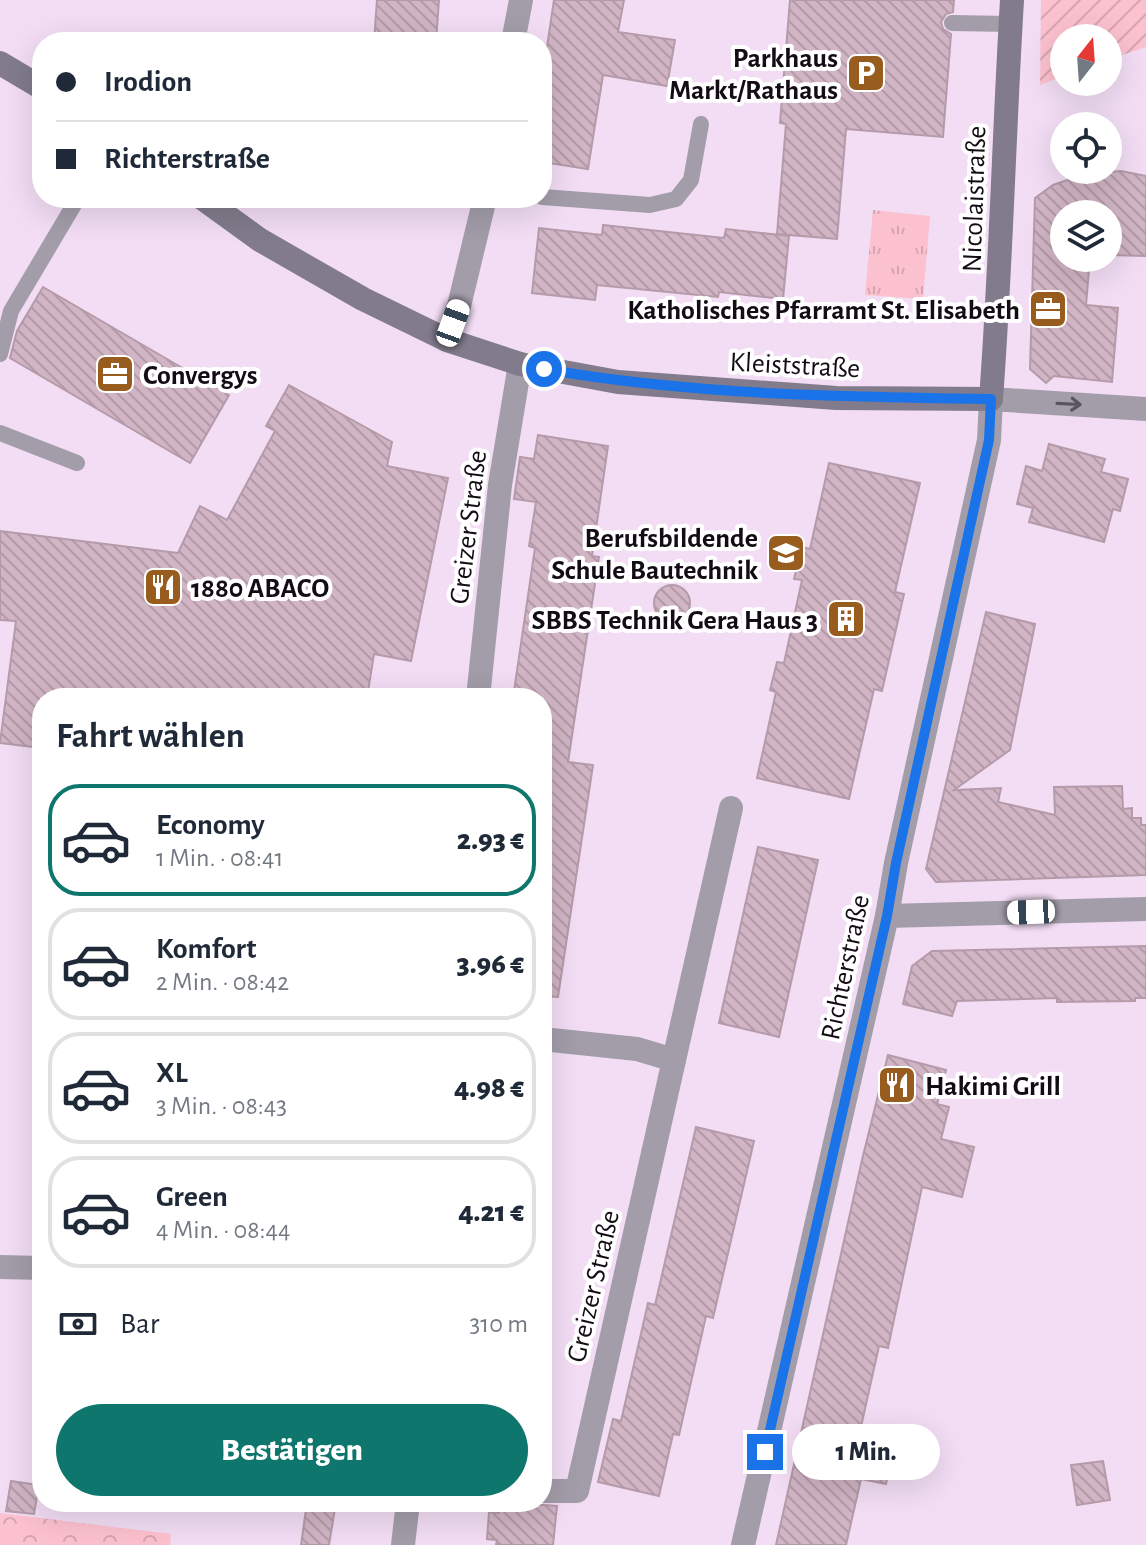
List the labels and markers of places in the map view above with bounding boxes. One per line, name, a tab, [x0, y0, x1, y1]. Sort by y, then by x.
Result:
place label: Parkhaus Markt/Rathaus	[669, 45, 838, 105]
parking icon: Parkhaus Markt/Rathaus	[845, 52, 887, 94]
office icon: Katholisches Pfarramt St. Elisabeth	[1027, 288, 1069, 330]
place label: Katholisches Pfarramt St. Elisabeth	[627, 297, 1020, 325]
office icon: Convergys	[94, 353, 136, 395]
place label: Convergys	[143, 362, 258, 390]
place label: Berufsbildende Schule Bautechnik	[551, 525, 758, 585]
school or university icon: Berufsbildende Schule Bautechnik	[765, 532, 807, 574]
restaurant icon: 1880 ABACO	[142, 566, 184, 608]
place label: 1880 ABACO	[191, 575, 329, 603]
building icon: SBBS Technik Gera Haus 3	[825, 598, 867, 640]
place label: SBBS Technik Gera Haus 3	[531, 607, 818, 635]
restaurant icon: Hakimi Grill	[876, 1064, 918, 1106]
place label: Hakimi Grill	[925, 1073, 1061, 1101]

